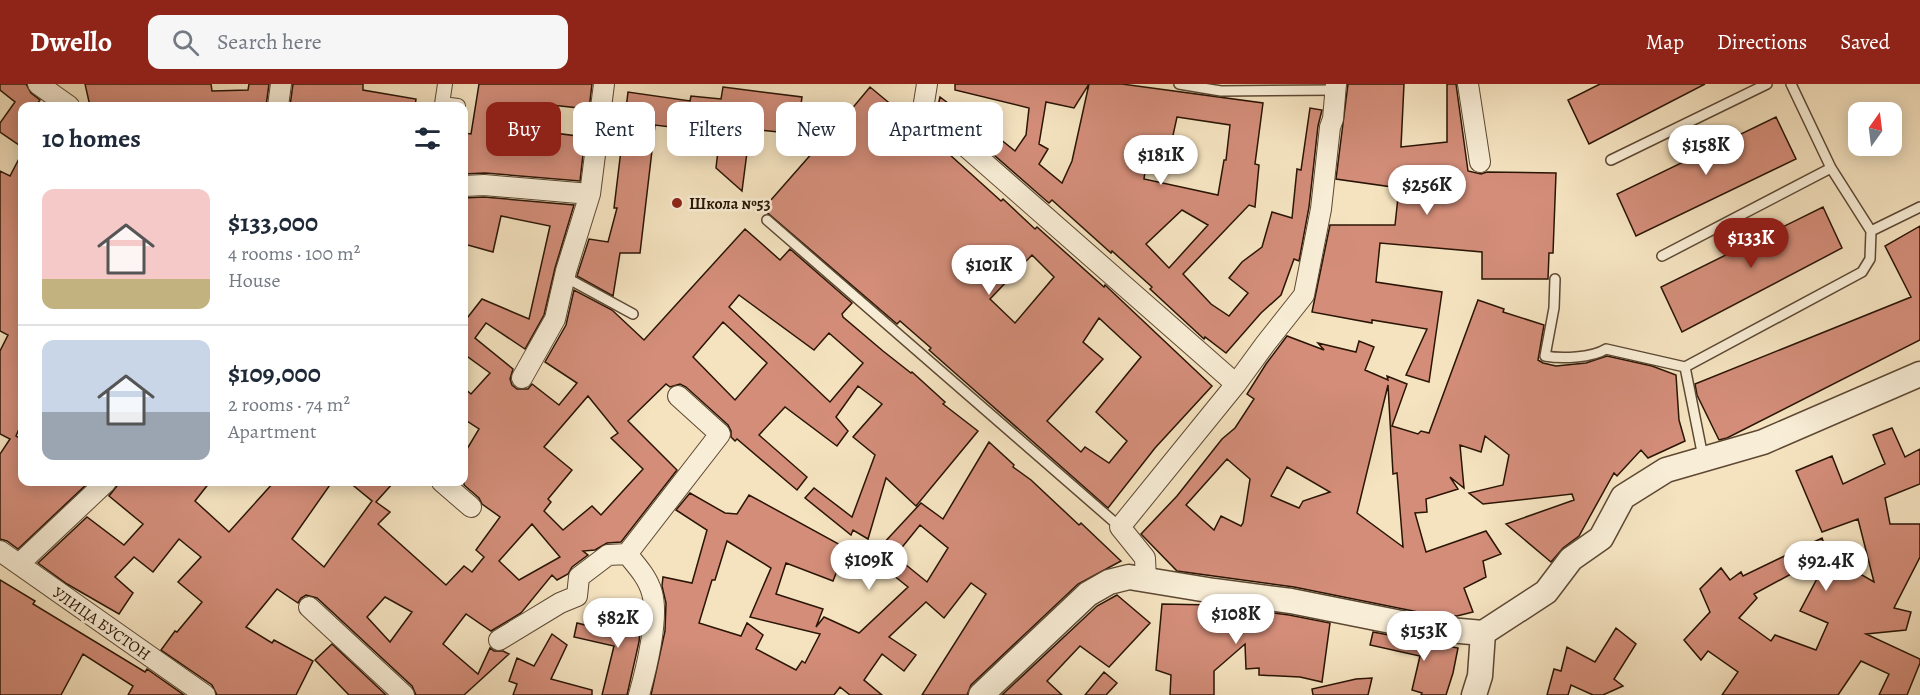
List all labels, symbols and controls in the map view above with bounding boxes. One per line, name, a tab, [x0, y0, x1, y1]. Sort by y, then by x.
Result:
search box	[148, 15, 568, 69]
text: Dwello	[30, 23, 112, 61]
icon: search	[169, 26, 202, 59]
text: Search here	[217, 27, 322, 57]
text: Map	[1646, 28, 1684, 56]
text: Directions	[1717, 28, 1807, 56]
text: Saved	[1840, 28, 1890, 56]
chip: Buy	[486, 102, 561, 156]
chip: Rent	[573, 102, 655, 156]
chip: Filters	[667, 102, 764, 156]
chip: New	[776, 102, 856, 156]
chip: Apartment	[868, 102, 1003, 156]
north arrow	[1848, 102, 1902, 156]
map controls	[1848, 102, 1902, 156]
text: 10 homes	[42, 121, 141, 156]
icon: filters	[411, 122, 444, 155]
pin: $158K	[1664, 125, 1748, 176]
text: $158K	[1682, 131, 1730, 158]
pin: $181K	[1119, 135, 1203, 186]
text: $181K	[1138, 141, 1184, 168]
pin: $256K	[1385, 165, 1469, 216]
text: $256K	[1402, 171, 1452, 198]
place label: Школа №53	[689, 193, 771, 215]
marker: Школа №53	[670, 196, 684, 210]
text: $133,000	[228, 205, 318, 240]
icon: home	[90, 213, 162, 285]
pin: $133K	[1709, 218, 1793, 269]
text: $133K	[1728, 224, 1774, 251]
text: 4 rooms · 100 m²	[228, 240, 360, 267]
pin: $101K	[947, 245, 1031, 296]
text: $101K	[966, 251, 1012, 278]
text: House	[228, 267, 280, 294]
text: $109,000	[228, 356, 321, 391]
icon: home	[90, 364, 162, 436]
text: 2 rooms · 74 m²	[228, 391, 350, 418]
text: Apartment	[228, 418, 317, 445]
pin: $109K	[827, 540, 911, 591]
pin: $92.4K	[1777, 541, 1875, 592]
text: $109K	[845, 546, 893, 573]
text: $92.4K	[1798, 547, 1854, 574]
street label: УЛИЦА БУСТОН	[48, 582, 155, 666]
pin: $108K	[1194, 594, 1278, 645]
pin: $82K	[582, 598, 654, 649]
text: $108K	[1211, 600, 1261, 627]
text: $82K	[597, 604, 639, 631]
pin: $153K	[1382, 611, 1466, 662]
text: $153K	[1401, 617, 1447, 644]

